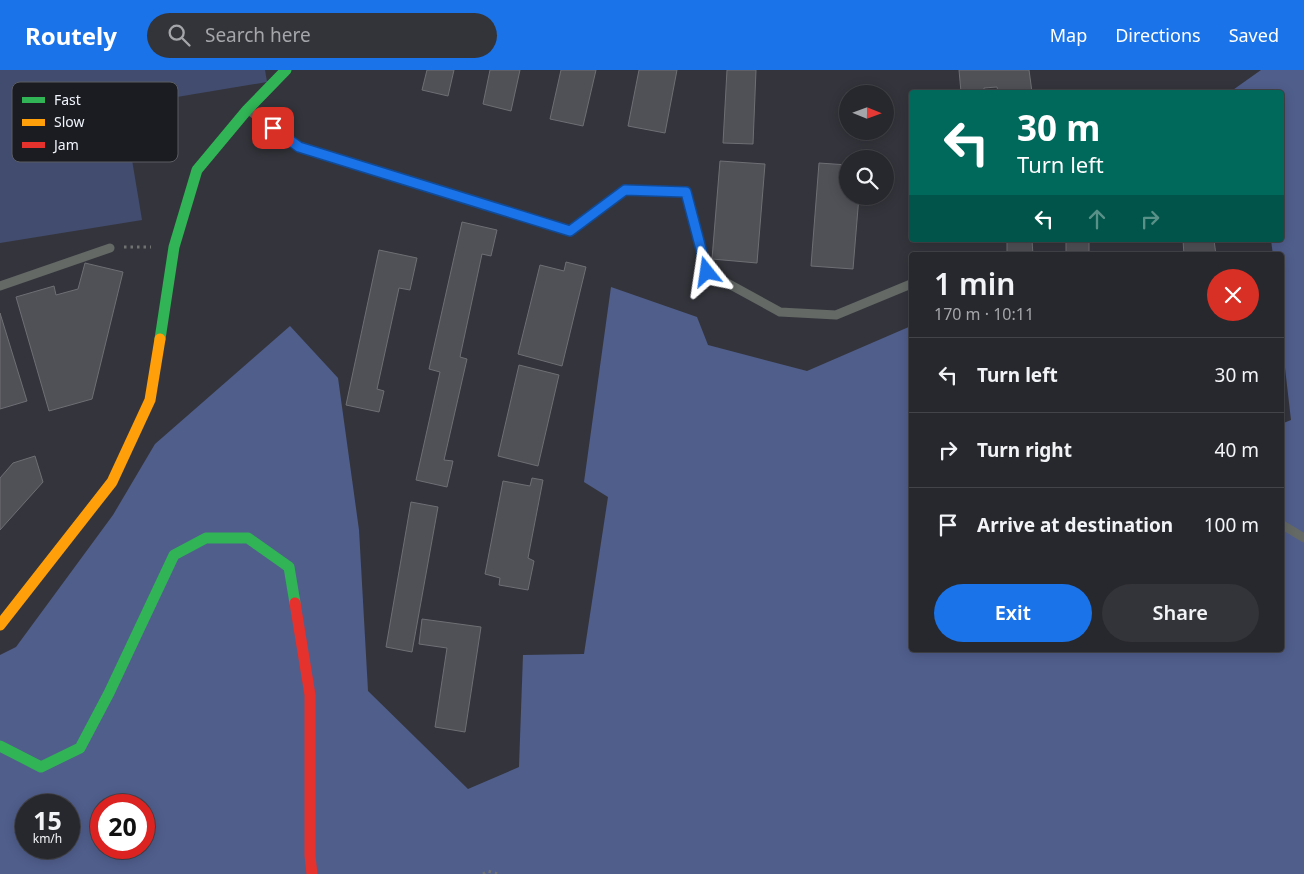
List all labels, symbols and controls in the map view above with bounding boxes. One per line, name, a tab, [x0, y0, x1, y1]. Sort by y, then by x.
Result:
search box	[147, 13, 497, 58]
text: Routely	[25, 19, 117, 52]
icon: search	[165, 21, 193, 49]
text: Search here	[205, 22, 311, 48]
text: Map	[1050, 23, 1087, 47]
text: Directions	[1115, 23, 1201, 47]
text: Saved	[1229, 23, 1279, 47]
legend	[12, 82, 178, 162]
north arrow	[839, 85, 894, 140]
map controls	[839, 85, 894, 205]
text: Fast	[54, 90, 81, 109]
text: 30 m	[1017, 104, 1100, 151]
pin	[252, 107, 294, 149]
icon: left	[934, 110, 999, 175]
text: Slow	[54, 112, 85, 131]
icon: arrive	[259, 114, 287, 142]
text: Jam	[52, 135, 79, 154]
text: Turn left	[1017, 149, 1104, 179]
button: search	[839, 150, 894, 205]
icon: left	[1030, 205, 1058, 233]
icon: ahead	[1083, 205, 1111, 233]
icon: right	[1136, 205, 1164, 233]
position arrow	[680, 245, 732, 297]
text: 1 min	[934, 263, 1015, 304]
button: close	[1207, 269, 1259, 321]
text: 170 m · 10:11	[934, 303, 1034, 325]
icon: left	[934, 361, 962, 389]
text: Turn left	[977, 362, 1058, 388]
text: 30 m	[1215, 362, 1259, 388]
icon: right	[934, 436, 962, 464]
text: Turn right	[977, 437, 1072, 463]
text: 40 m	[1215, 437, 1259, 463]
icon: arrive	[934, 511, 962, 539]
text: Arrive at destination	[977, 512, 1173, 538]
text: 100 m	[1204, 512, 1259, 538]
button: Exit	[934, 584, 1092, 642]
button: Share	[1102, 584, 1259, 642]
speed limit sign: 20	[90, 794, 155, 859]
text: 15	[33, 803, 62, 837]
text: km/h	[33, 830, 62, 847]

